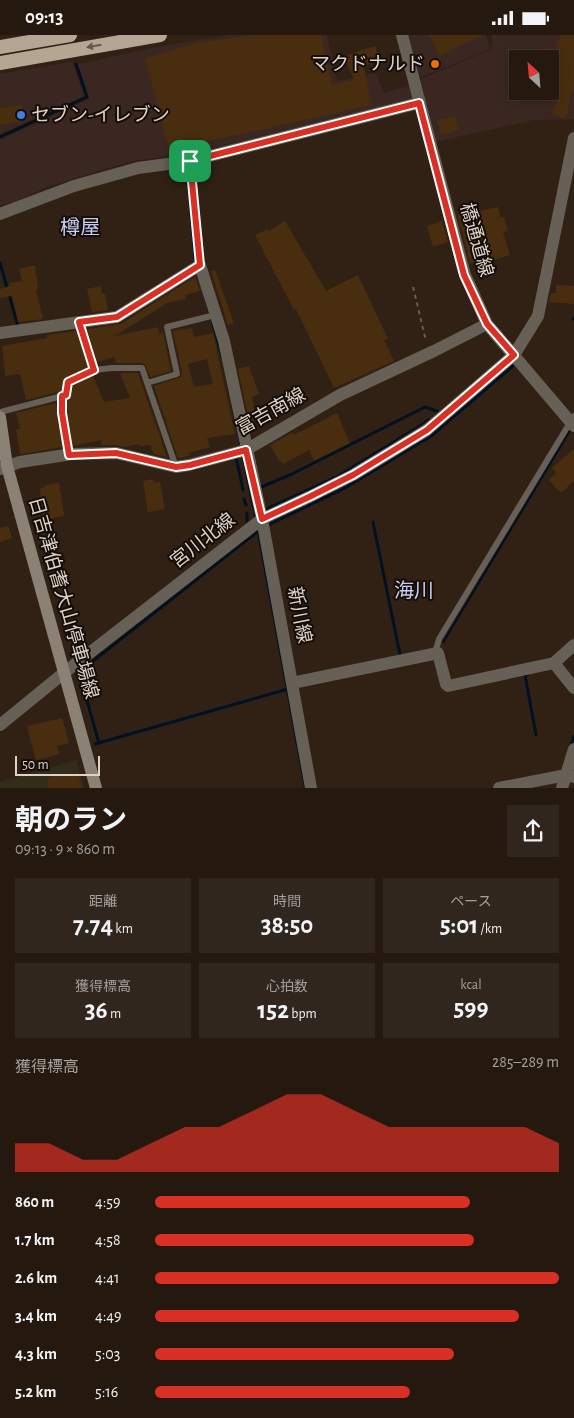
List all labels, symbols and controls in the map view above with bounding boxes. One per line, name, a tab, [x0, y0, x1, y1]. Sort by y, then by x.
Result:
text: 09:13	[25, 8, 63, 27]
one-way arrow	[86, 43, 102, 51]
north arrow	[509, 50, 559, 100]
map controls	[509, 50, 559, 100]
place label: マクドナルド	[311, 54, 425, 74]
marker: マクドナルド	[429, 58, 441, 70]
place label: セブン-イレブン	[31, 104, 170, 125]
marker: セブン-イレブン	[15, 109, 27, 121]
pin	[169, 140, 211, 182]
icon: arrive	[176, 147, 204, 175]
street label: 橋通道線	[456, 201, 497, 279]
district label: 樽屋	[60, 217, 100, 238]
street label: 富吉南線	[232, 384, 309, 439]
street label: 日吉津伯耆大山停車場線	[25, 494, 103, 701]
street label: 宮川北線	[167, 509, 239, 572]
district label: 海川	[394, 580, 434, 601]
street label: 新川線	[284, 585, 315, 645]
scale bar	[15, 753, 100, 776]
text: 50 m	[22, 758, 49, 772]
button: share	[507, 805, 559, 857]
text: 朝のラン	[15, 807, 127, 835]
text: 09:13 · 9 × 860 m	[15, 841, 115, 857]
text: 距離	[89, 895, 117, 909]
text: 時間	[273, 895, 301, 909]
text: ペース	[450, 895, 492, 909]
text: 7.74	[73, 913, 113, 938]
text: 38:50	[261, 913, 313, 938]
text: 5:01	[440, 913, 478, 938]
text: km	[113, 922, 133, 936]
text: /km	[478, 922, 502, 936]
text: kcal	[460, 978, 482, 992]
text: 獲得標高	[75, 980, 131, 994]
text: 心拍数	[266, 980, 308, 994]
text: 599	[454, 996, 488, 1021]
text: 36	[85, 998, 108, 1023]
text: 152	[257, 998, 289, 1023]
text: m	[108, 1007, 121, 1021]
text: bpm	[289, 1007, 317, 1021]
text: 285–289 m	[492, 1054, 559, 1070]
text: 獲得標高	[15, 1059, 79, 1075]
text: 860 m	[15, 1194, 54, 1210]
text: 4:59	[95, 1194, 121, 1210]
text: 1.7 km	[15, 1232, 55, 1248]
text: 4:58	[95, 1232, 121, 1248]
text: 2.6 km	[15, 1270, 57, 1286]
text: 4:41	[95, 1270, 120, 1286]
text: 3.4 km	[15, 1308, 57, 1324]
text: 4:49	[95, 1308, 122, 1324]
text: 4.3 km	[15, 1346, 57, 1362]
text: 5:03	[95, 1346, 120, 1362]
text: 5.2 km	[15, 1384, 56, 1400]
text: 5:16	[95, 1384, 118, 1400]

